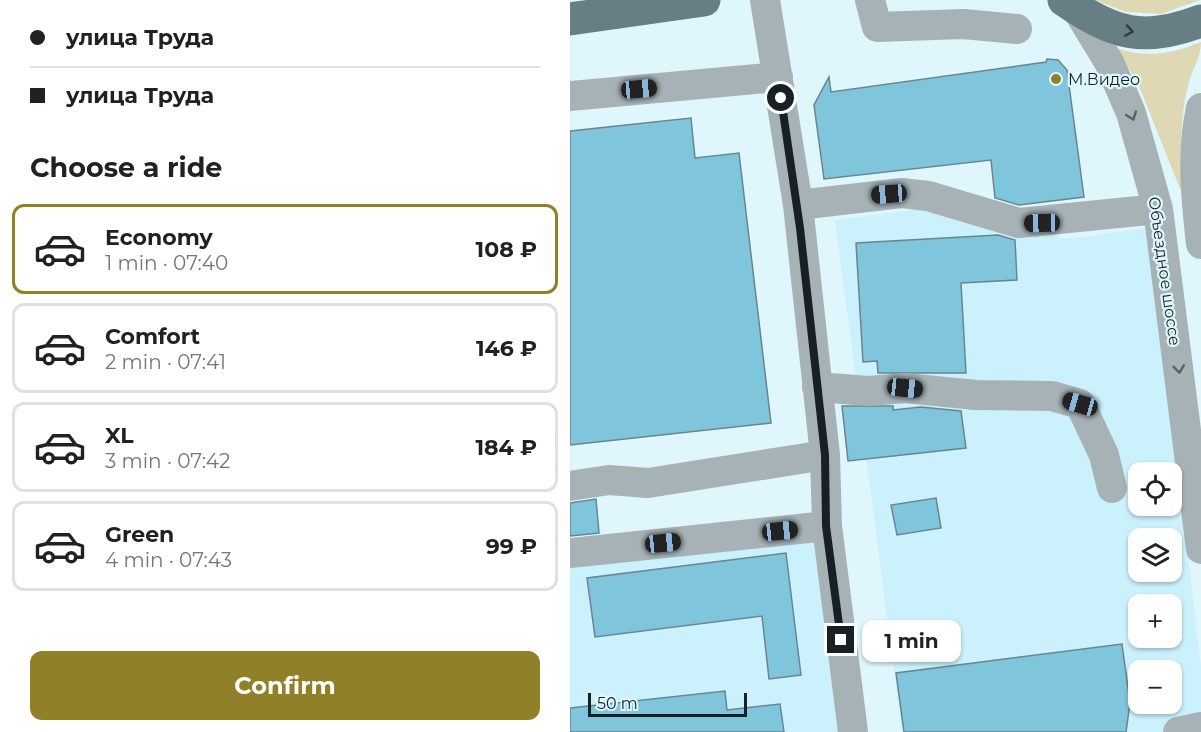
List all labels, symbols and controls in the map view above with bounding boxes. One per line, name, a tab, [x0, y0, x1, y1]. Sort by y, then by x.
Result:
text: улица Труда	[66, 24, 214, 51]
one-way arrow	[1124, 25, 1134, 37]
place label: М.Видео	[1068, 70, 1140, 89]
marker: М.Видео	[1049, 72, 1063, 86]
car	[620, 78, 658, 100]
text: улица Труда	[66, 82, 214, 109]
route start	[767, 84, 794, 111]
one-way arrow	[1124, 110, 1137, 121]
text: Choose a ride	[30, 151, 222, 184]
car	[870, 184, 908, 204]
street label: Объездное шоссе	[1145, 195, 1184, 347]
car	[1024, 214, 1060, 232]
icon: car	[33, 222, 87, 276]
text: Economy	[105, 224, 213, 251]
text: 108 ₽	[476, 236, 537, 263]
text: 1 min · 07:40	[105, 251, 228, 275]
icon: car	[33, 321, 87, 375]
text: Comfort	[105, 323, 200, 350]
text: 146 ₽	[476, 335, 537, 362]
text: 2 min · 07:41	[105, 350, 226, 374]
one-way arrow	[1172, 364, 1184, 374]
car	[886, 377, 924, 399]
car	[1060, 390, 1100, 418]
icon: car	[33, 420, 87, 474]
text: XL	[105, 422, 134, 449]
text: 184 ₽	[475, 434, 537, 461]
text: 3 min · 07:42	[105, 449, 230, 473]
map controls	[1128, 462, 1182, 714]
button: locate	[1128, 462, 1182, 516]
icon: car	[33, 519, 87, 573]
car	[761, 520, 799, 542]
text: Green	[105, 521, 174, 548]
button: layers	[1128, 528, 1182, 582]
car	[644, 532, 682, 554]
text: 99 ₽	[486, 533, 537, 560]
text: 4 min · 07:43	[105, 548, 232, 572]
button: +	[1128, 594, 1182, 648]
callout: 1 min	[862, 619, 961, 661]
route end	[827, 626, 854, 653]
text: 1 min	[884, 629, 939, 653]
button: Confirm	[30, 651, 540, 720]
button: −	[1128, 660, 1182, 714]
scale bar	[588, 690, 747, 718]
text: 50 m	[597, 694, 638, 713]

